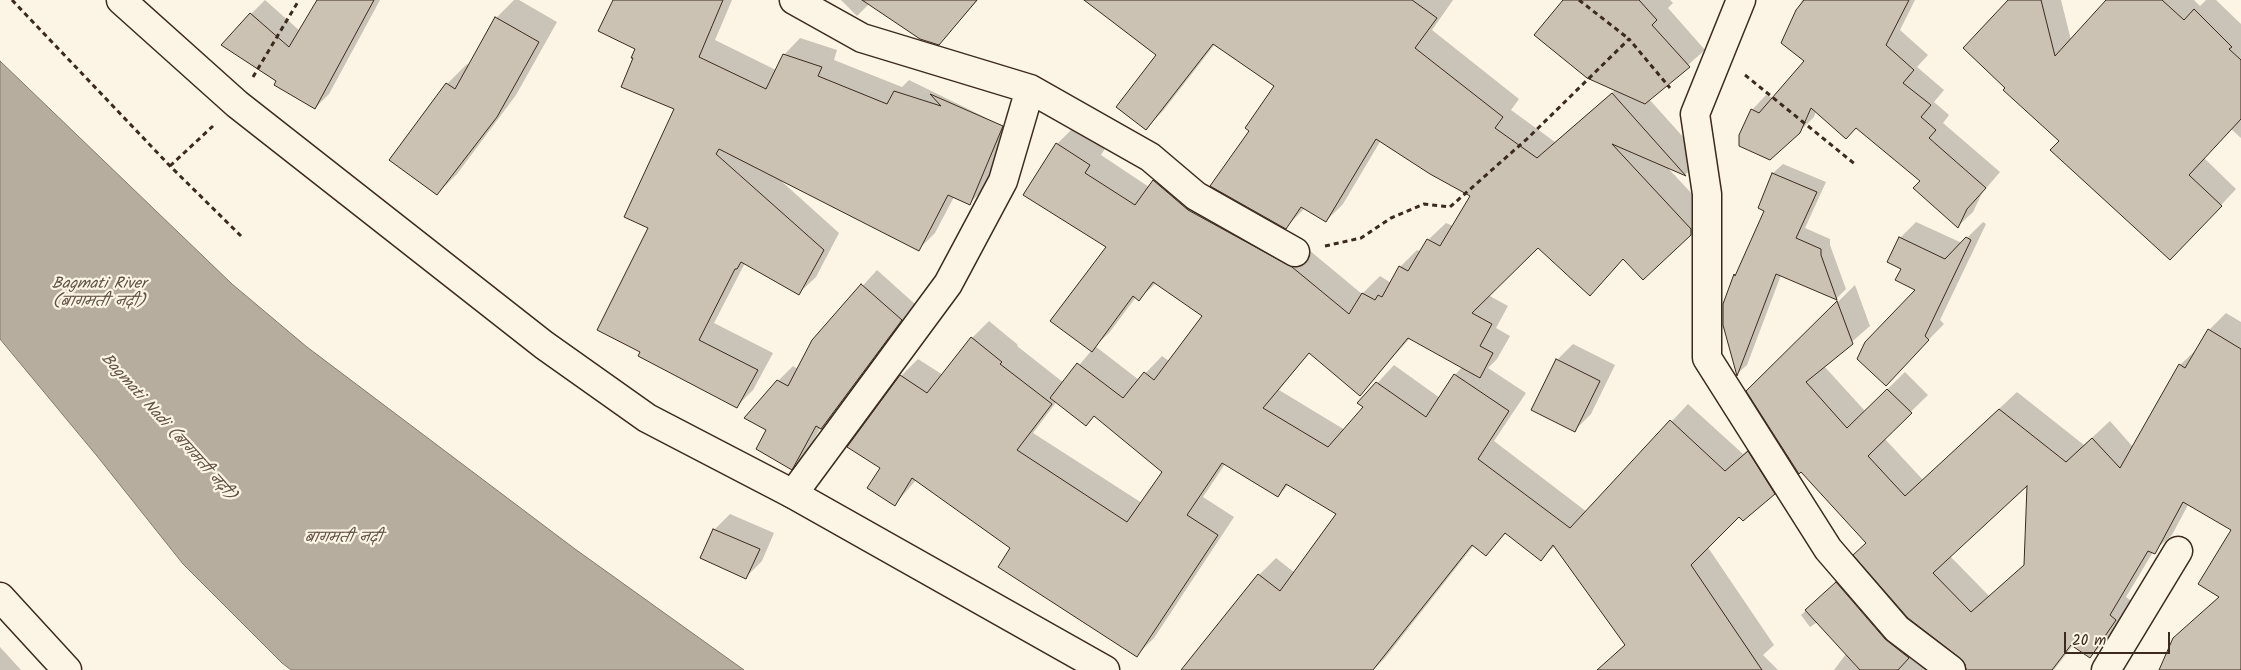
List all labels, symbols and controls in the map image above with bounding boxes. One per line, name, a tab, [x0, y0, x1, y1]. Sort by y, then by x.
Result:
water label: Bagmati River (बागमती नदी)	[52, 275, 146, 313]
water label: Bagmati Nadi (बागमती नदी)	[96, 350, 238, 506]
water label: बागमती नदी	[304, 529, 382, 549]
scale bar	[2066, 622, 2172, 654]
text: 20 m	[2072, 629, 2106, 653]

